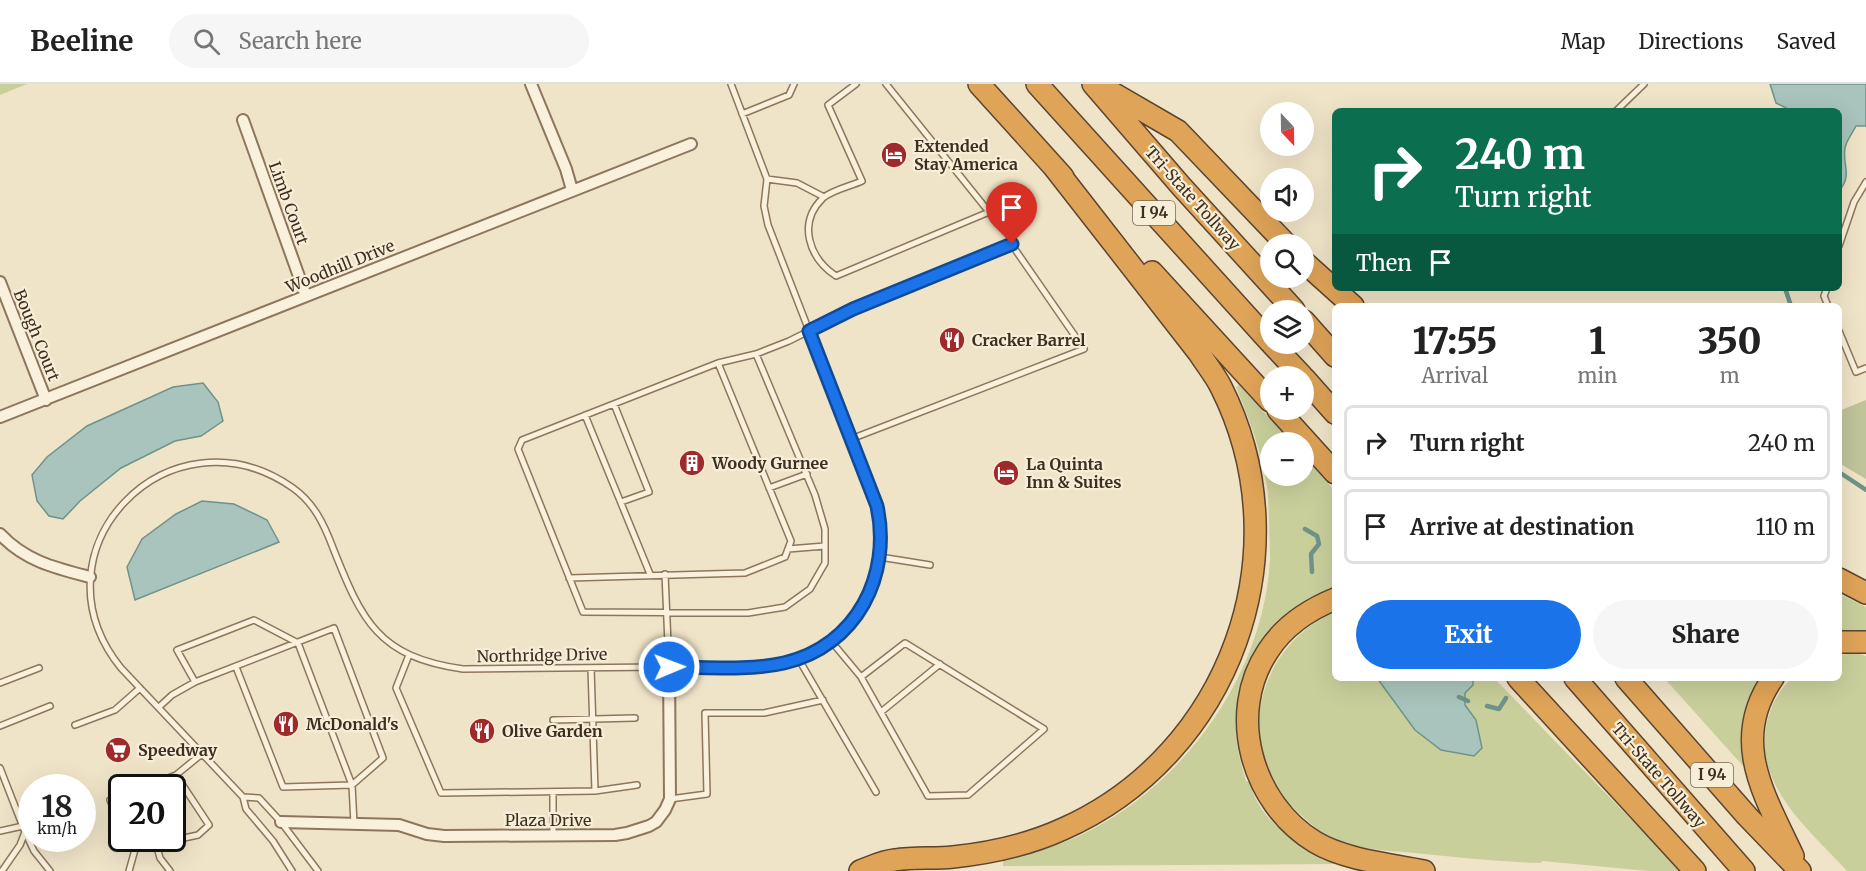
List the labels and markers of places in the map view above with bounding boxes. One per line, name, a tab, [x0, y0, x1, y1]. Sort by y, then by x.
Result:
place label: Extended Stay America	[914, 136, 1018, 174]
hotel icon: Extended Stay America	[879, 140, 909, 170]
pin	[986, 182, 1037, 244]
restaurant icon: Cracker Barrel	[937, 325, 967, 355]
place label: Cracker Barrel	[972, 330, 1085, 350]
building icon: Woody Gurnee	[677, 448, 707, 478]
place label: Woody Gurnee	[711, 453, 828, 473]
place label: La Quinta Inn & Suites	[1026, 454, 1122, 492]
hotel icon: La Quinta Inn & Suites	[991, 458, 1021, 488]
restaurant icon: McDonald's	[271, 709, 301, 739]
place label: McDonald's	[306, 714, 399, 734]
restaurant icon: Olive Garden	[467, 716, 497, 746]
place label: Olive Garden	[502, 721, 603, 741]
supermarket icon: Speedway	[103, 735, 133, 765]
place label: Speedway	[138, 740, 218, 760]

